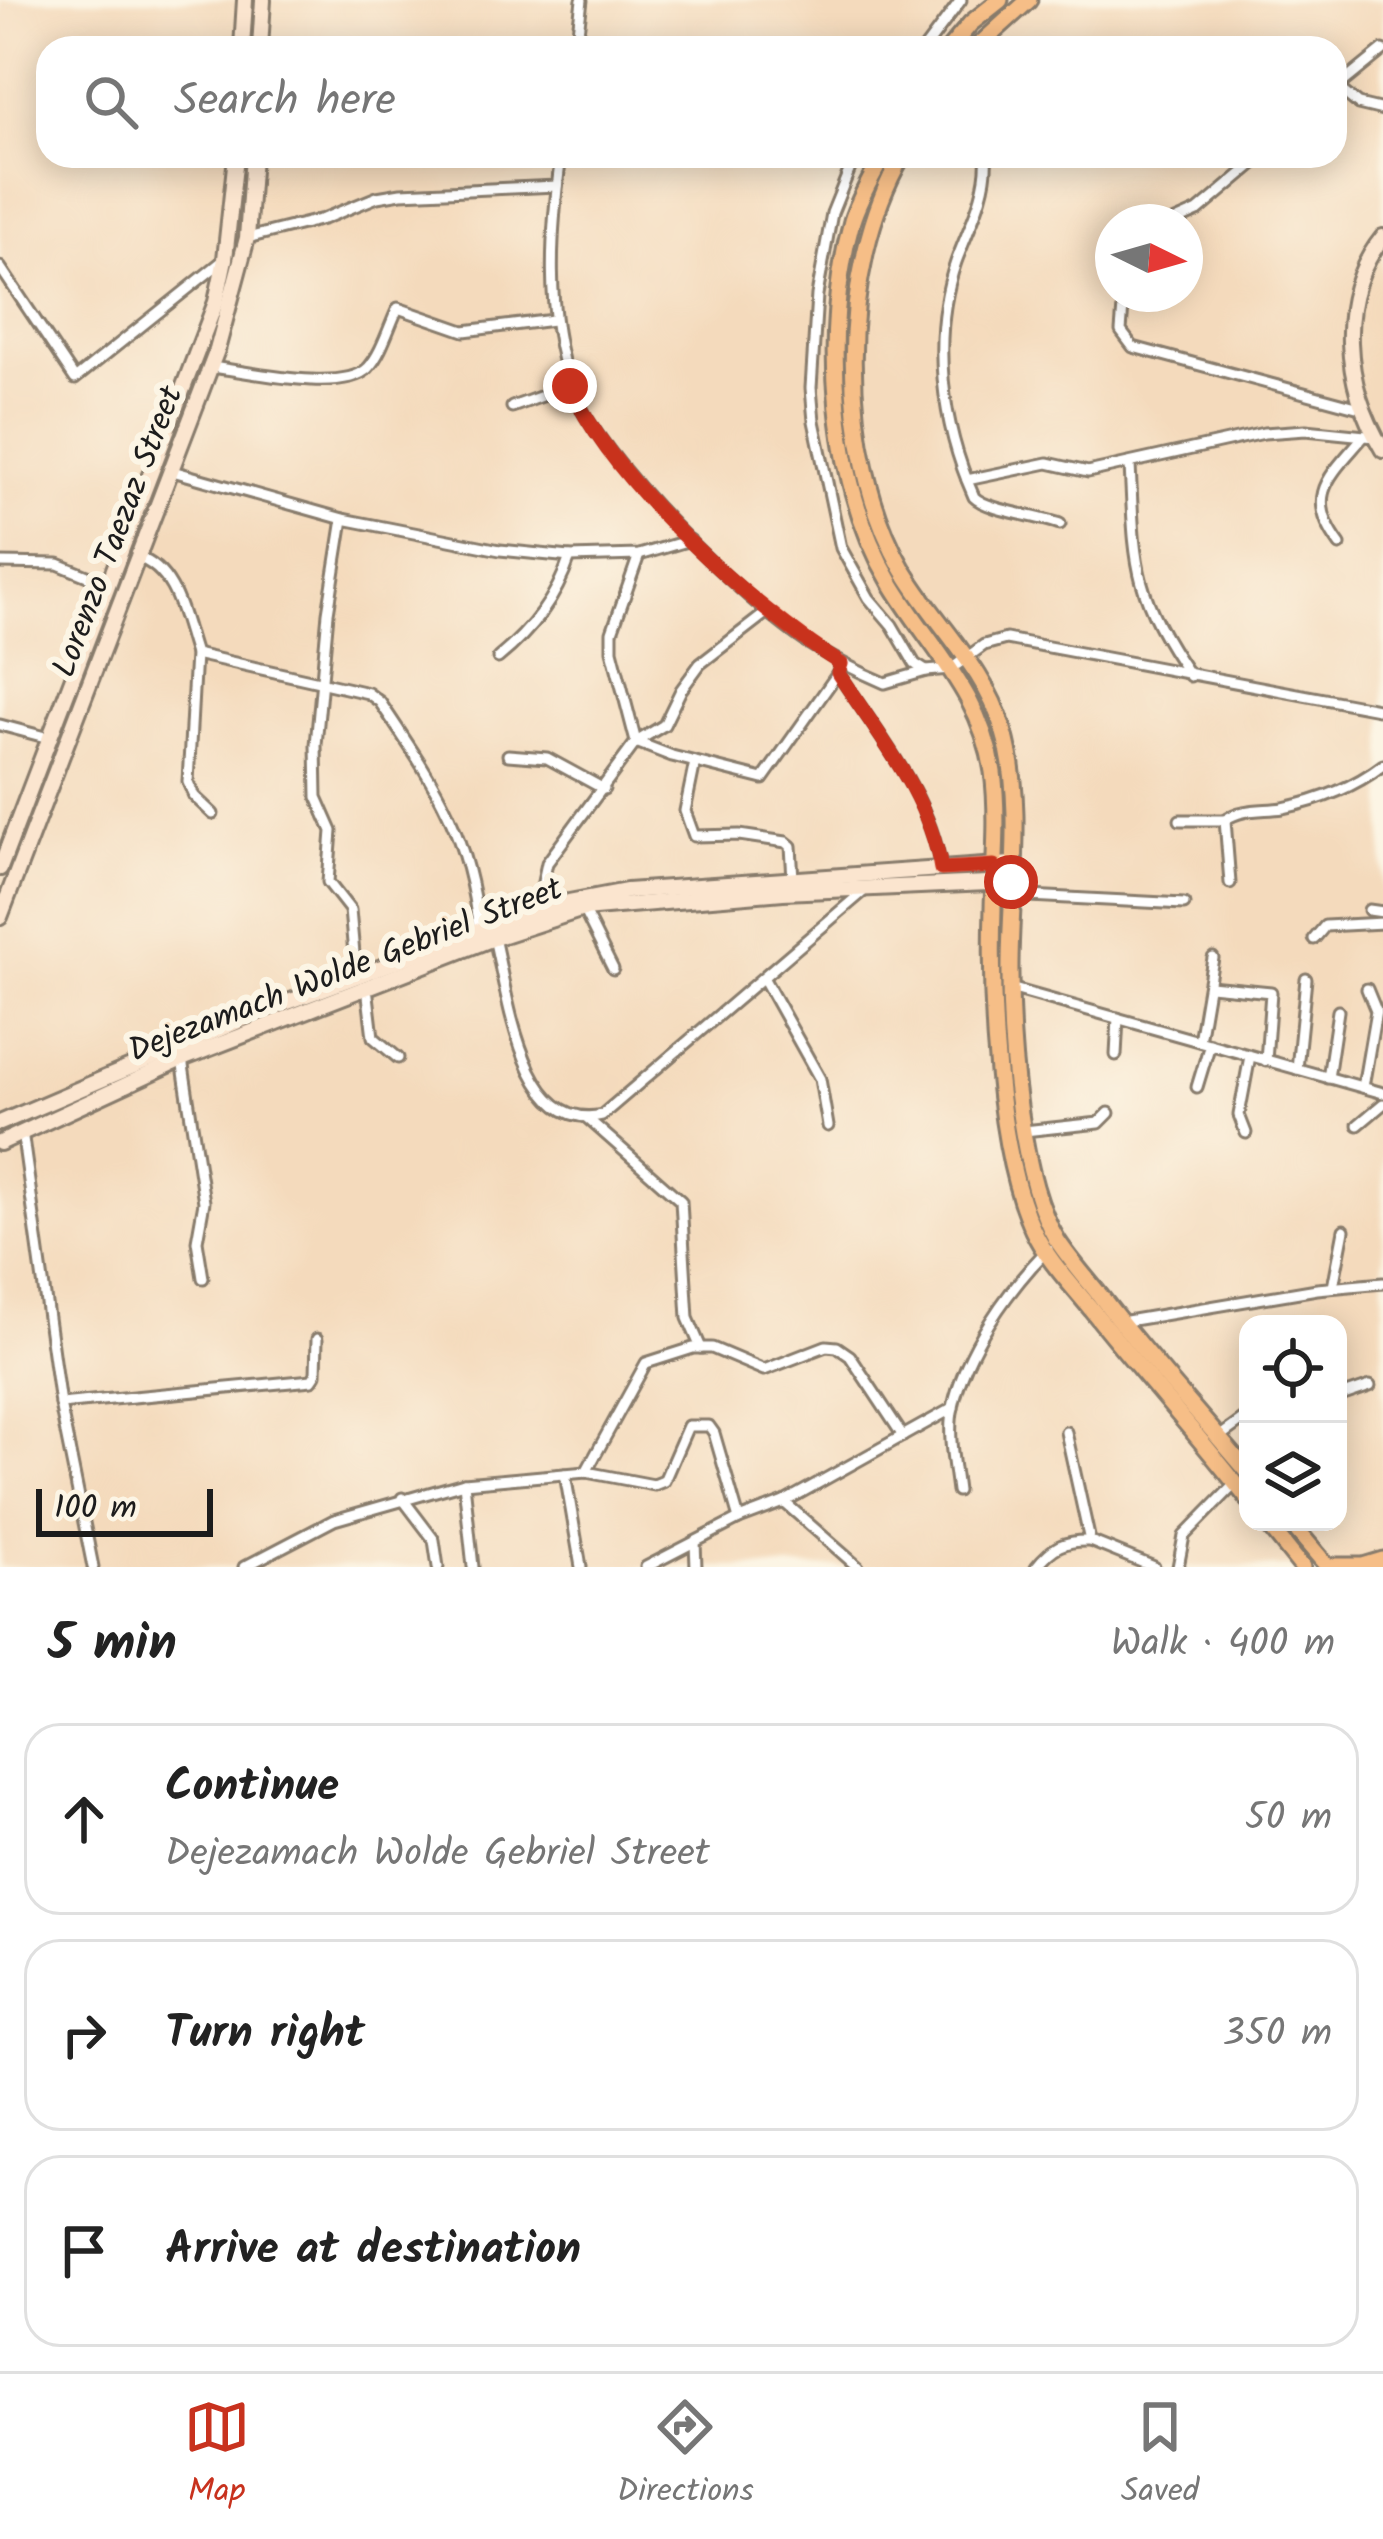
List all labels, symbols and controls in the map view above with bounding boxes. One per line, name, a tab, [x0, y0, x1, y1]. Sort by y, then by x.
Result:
search box	[36, 36, 1347, 168]
text: Search here	[174, 66, 396, 138]
icon: search	[78, 69, 144, 135]
north arrow	[1095, 204, 1203, 312]
route end	[543, 359, 597, 413]
street label: Lorenzo Taezaz Street	[39, 377, 199, 685]
route start	[984, 855, 1038, 909]
street label: Dejezamach Wolde Gebriel Street	[121, 863, 572, 1078]
map controls	[1239, 1315, 1347, 1531]
button: locate	[1239, 1315, 1347, 1423]
button: layers	[1239, 1423, 1347, 1531]
scale bar	[36, 1483, 213, 1536]
text: 100 m	[54, 1483, 137, 1536]
text: 5 min	[48, 1605, 177, 1686]
text: Walk · 400 m	[1111, 1614, 1335, 1676]
text: Continue	[165, 1752, 339, 1824]
icon: ahead	[51, 1786, 117, 1852]
text: 50 m	[1245, 1788, 1332, 1850]
text: Dejezamach Wolde Gebriel Street	[165, 1824, 710, 1886]
text: Turn right	[165, 1999, 365, 2071]
icon: right	[51, 2002, 117, 2068]
text: 350 m	[1223, 2004, 1332, 2066]
text: Arrive at destination	[165, 2215, 581, 2287]
icon: arrive	[51, 2218, 117, 2284]
tab: Map	[184, 2394, 250, 2519]
tab: Directions	[617, 2394, 754, 2519]
tab: Saved	[1121, 2394, 1199, 2519]

